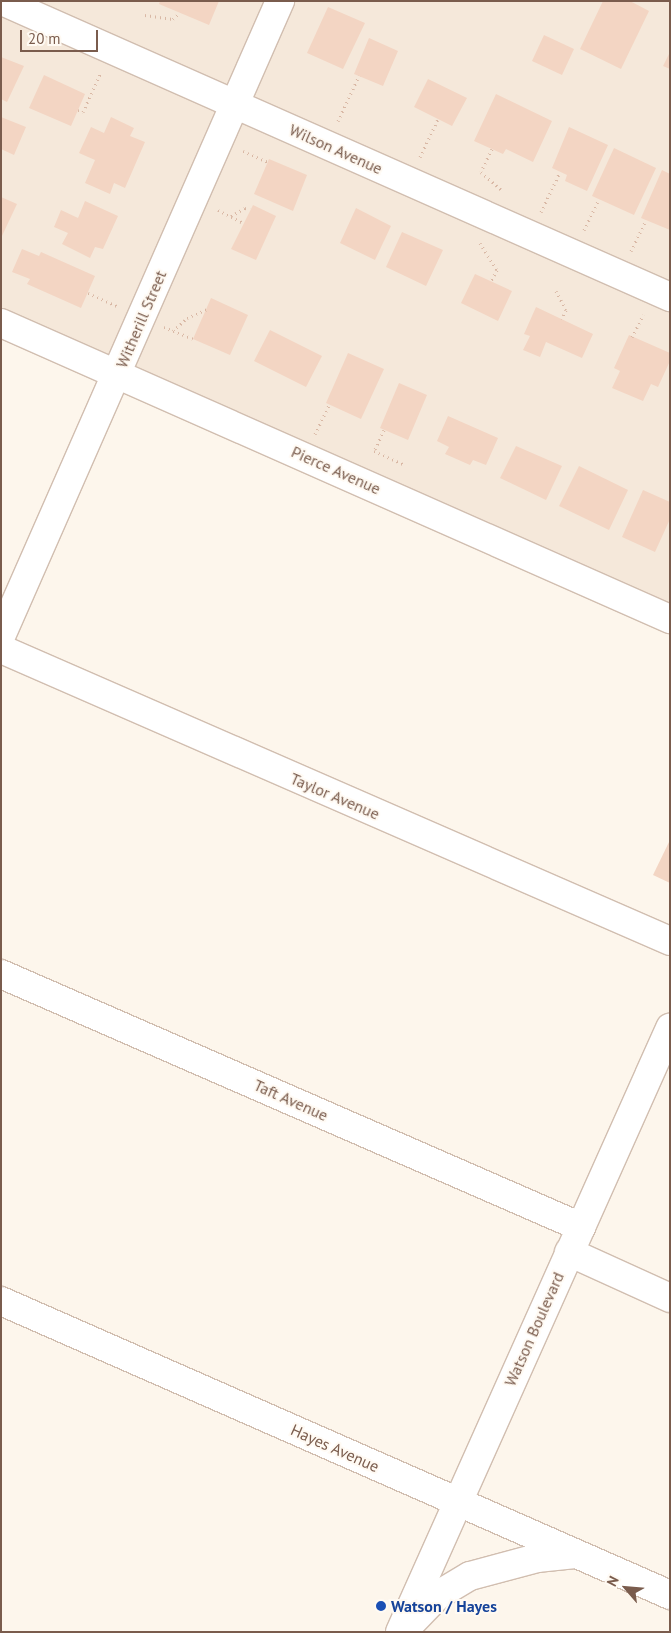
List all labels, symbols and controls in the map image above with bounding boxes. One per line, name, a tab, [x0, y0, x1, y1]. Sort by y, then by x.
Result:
scale bar	[22, 20, 100, 52]
text: 20 m	[28, 29, 61, 48]
street label: Wilson Avenue	[286, 120, 386, 178]
street label: Witherill Street	[112, 267, 170, 371]
street label: Pierce Avenue	[288, 442, 384, 498]
street label: Taylor Avenue	[287, 769, 383, 823]
street label: Taft Avenue	[251, 1075, 331, 1125]
street label: Watson Boulevard	[500, 1269, 568, 1389]
street label: Hayes Avenue	[288, 1420, 382, 1476]
north arrow	[601, 1563, 651, 1613]
text: N	[603, 1573, 623, 1589]
place label: Watson / Hayes	[391, 1596, 497, 1616]
marker: Watson / Hayes	[375, 1600, 387, 1612]

